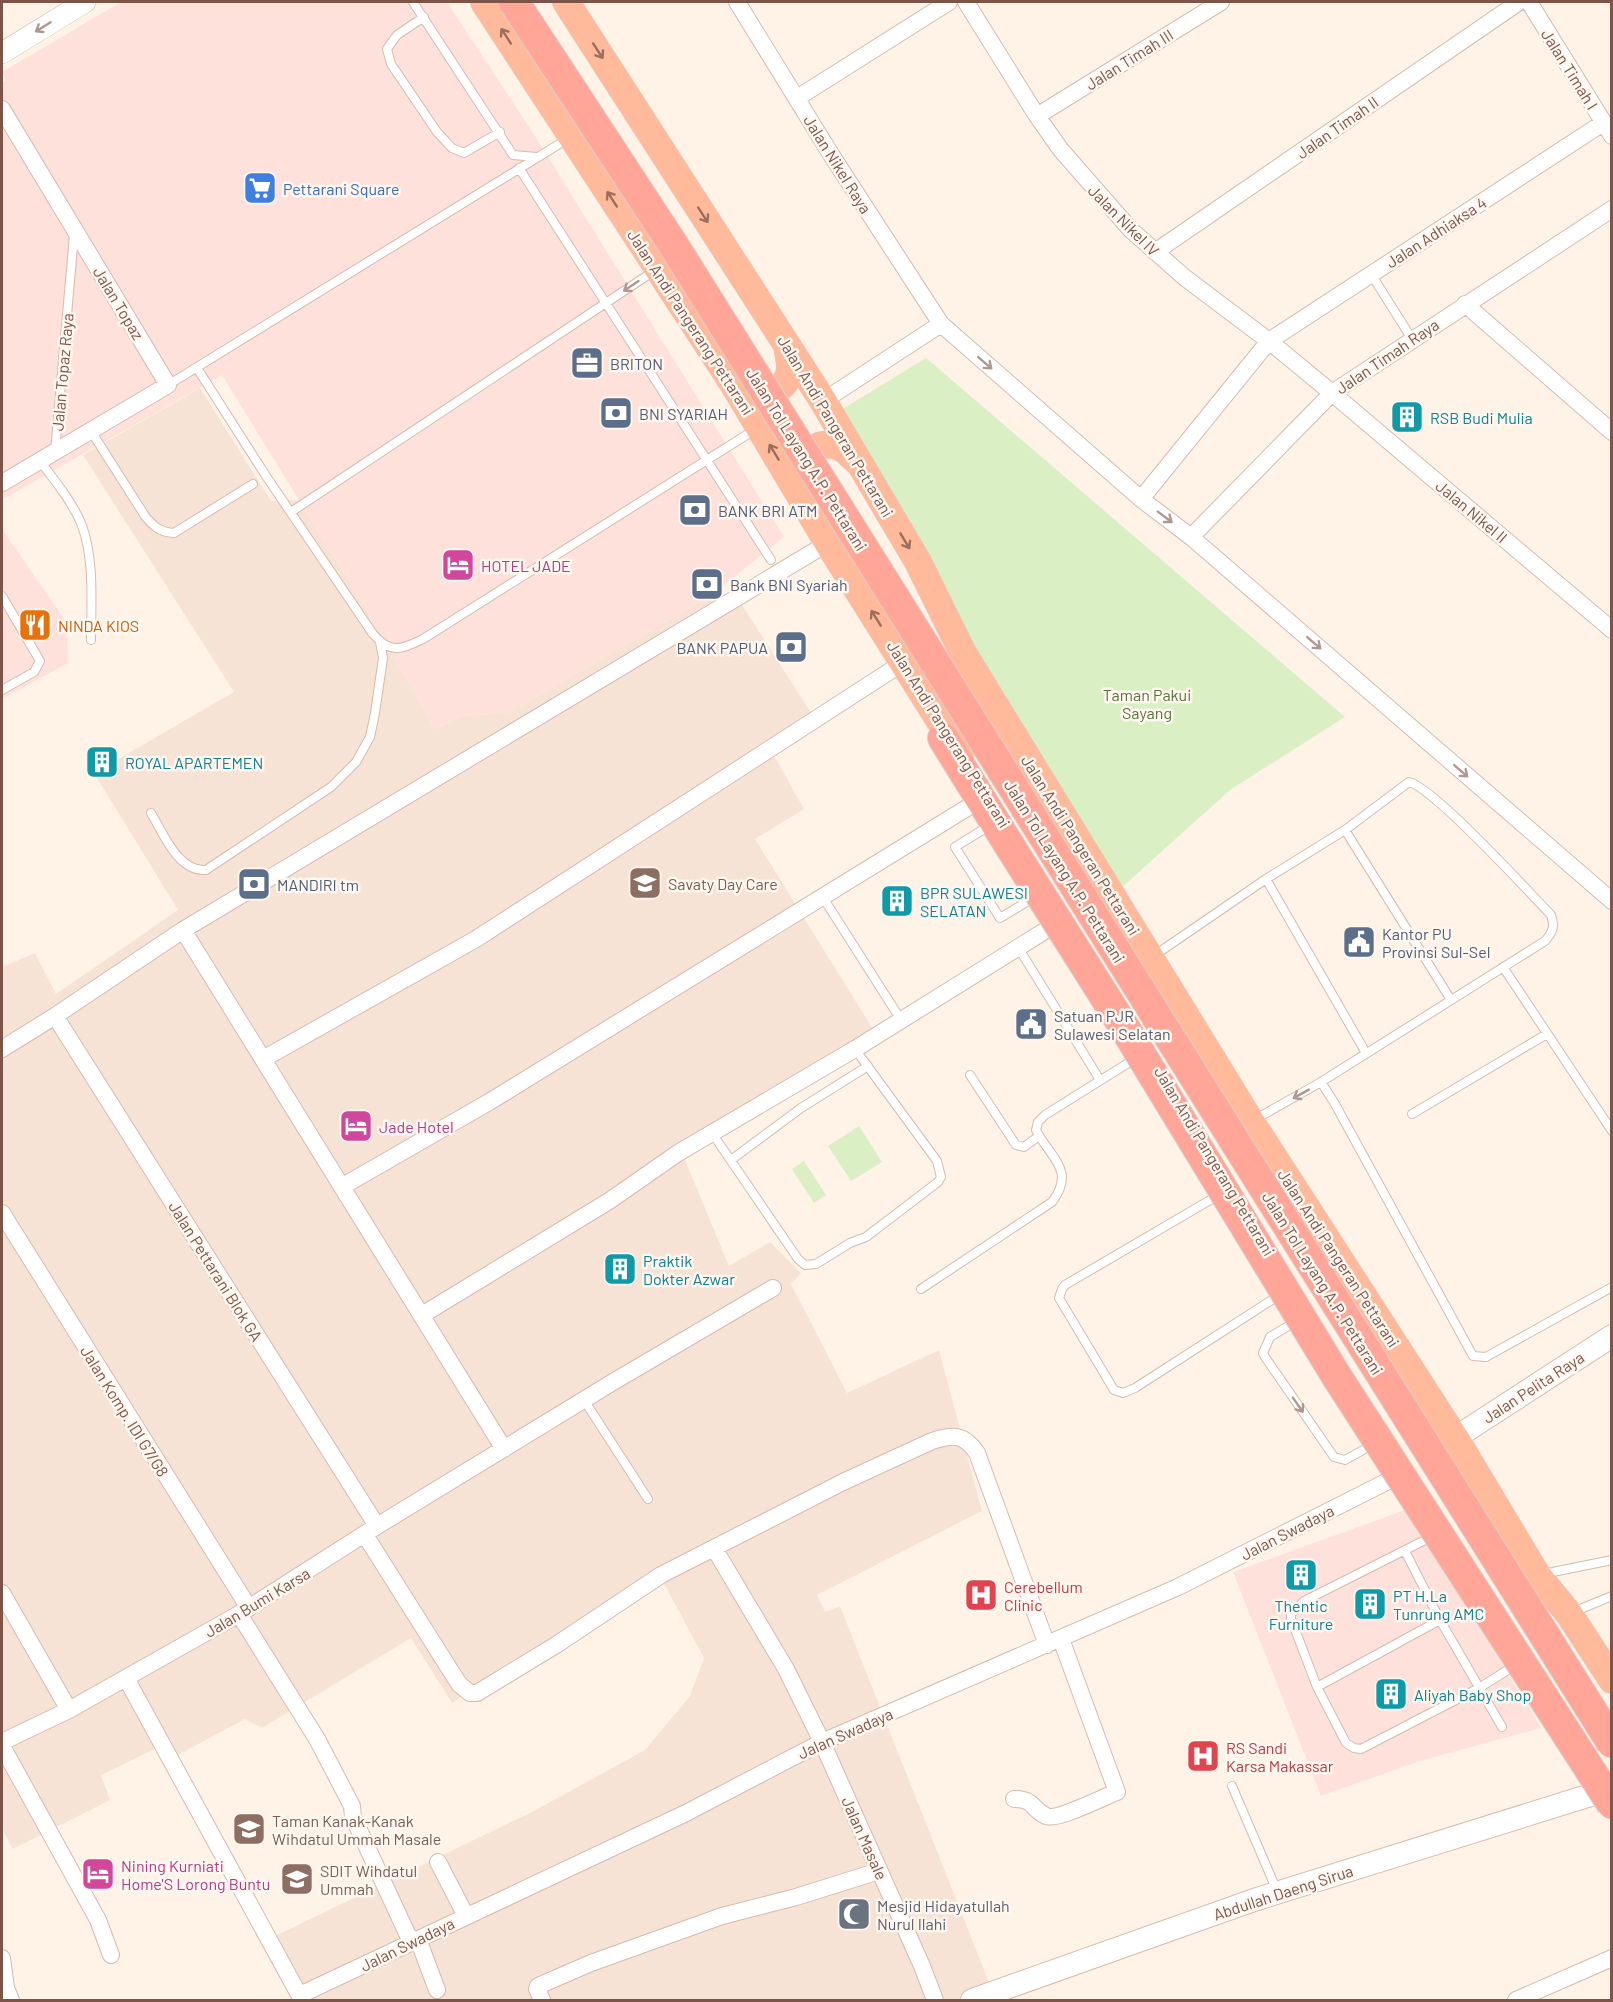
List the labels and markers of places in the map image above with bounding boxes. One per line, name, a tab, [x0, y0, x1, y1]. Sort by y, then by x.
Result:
supermarket icon: Pettarani Square	[242, 170, 278, 206]
place label: Pettarani Square	[283, 179, 400, 198]
office icon: BRITON	[569, 345, 605, 381]
place label: BRITON	[610, 354, 663, 373]
bank icon: BNI SYARIAH	[598, 395, 634, 431]
building icon: RSB Budi Mulia	[1389, 399, 1425, 435]
place label: BNI SYARIAH	[639, 404, 728, 423]
place label: RSB Budi Mulia	[1430, 408, 1533, 427]
bank icon: BANK BRI ATM	[677, 492, 713, 528]
place label: BANK BRI ATM	[718, 501, 818, 520]
hotel icon: HOTEL JADE	[440, 547, 476, 583]
place label: HOTEL JADE	[481, 556, 571, 575]
bank icon: Bank BNI Syariah	[689, 566, 725, 602]
place label: Bank BNI Syariah	[730, 575, 848, 594]
restaurant icon: NINDA KIOS	[17, 607, 53, 643]
place label: NINDA KIOS	[58, 616, 139, 635]
bank icon: BANK PAPUA	[773, 629, 809, 665]
place label: BANK PAPUA	[677, 638, 768, 657]
building icon: ROYAL APARTEMEN	[84, 744, 120, 780]
place label: ROYAL APARTEMEN	[125, 753, 263, 772]
school or university icon: Savaty Day Care	[627, 865, 663, 901]
bank icon: MANDIRI tm	[236, 866, 272, 902]
place label: Savaty Day Care	[668, 874, 778, 893]
place label: MANDIRI tm	[277, 875, 359, 894]
building icon: BPR SULAWESI SELATAN	[879, 883, 915, 919]
place label: BPR SULAWESI SELATAN	[920, 883, 1028, 920]
public building icon: Kantor PU Provinsi Sul-Sel	[1341, 924, 1377, 960]
place label: Kantor PU Provinsi Sul-Sel	[1382, 924, 1490, 961]
public building icon: Satuan PJR Sulawesi Selatan	[1013, 1006, 1049, 1042]
place label: Satuan PJR Sulawesi Selatan	[1054, 1006, 1171, 1043]
hotel icon: Jade Hotel	[338, 1108, 374, 1144]
place label: Jade Hotel	[379, 1117, 454, 1136]
building icon: Praktik Dokter Azwar	[602, 1251, 638, 1287]
place label: Praktik Dokter Azwar	[643, 1251, 735, 1288]
building icon: Thentic Furniture	[1283, 1557, 1319, 1593]
hospital icon: Cerebellum Clinic	[963, 1577, 999, 1613]
place label: Cerebellum Clinic	[1004, 1577, 1083, 1614]
building icon: PT H.La Tunrung AMC	[1352, 1586, 1388, 1622]
place label: PT H.La Tunrung AMC	[1393, 1586, 1484, 1623]
place label: Thentic Furniture	[1269, 1596, 1333, 1633]
building icon: Aliyah Baby Shop	[1373, 1676, 1409, 1712]
place label: Aliyah Baby Shop	[1414, 1685, 1531, 1704]
hospital icon: RS Sandi Karsa Makassar	[1185, 1738, 1221, 1774]
place label: RS Sandi Karsa Makassar	[1226, 1738, 1334, 1775]
school or university icon: Taman Kanak-Kanak Wihdatul Ummah Masale	[231, 1811, 267, 1847]
place label: Taman Kanak-Kanak Wihdatul Ummah Masale	[272, 1811, 441, 1848]
hotel icon: Nining Kurniati Home'S Lorong Buntu	[80, 1856, 116, 1892]
place label: Nining Kurniati Home'S Lorong Buntu	[121, 1856, 270, 1893]
school or university icon: SDIT Wihdatul Ummah	[279, 1861, 315, 1897]
place label: SDIT Wihdatul Ummah	[320, 1861, 417, 1898]
mosque icon: Mesjid Hidayatullah Nurul Ilahi	[836, 1896, 872, 1932]
place label: Mesjid Hidayatullah Nurul Ilahi	[877, 1896, 1010, 1933]

